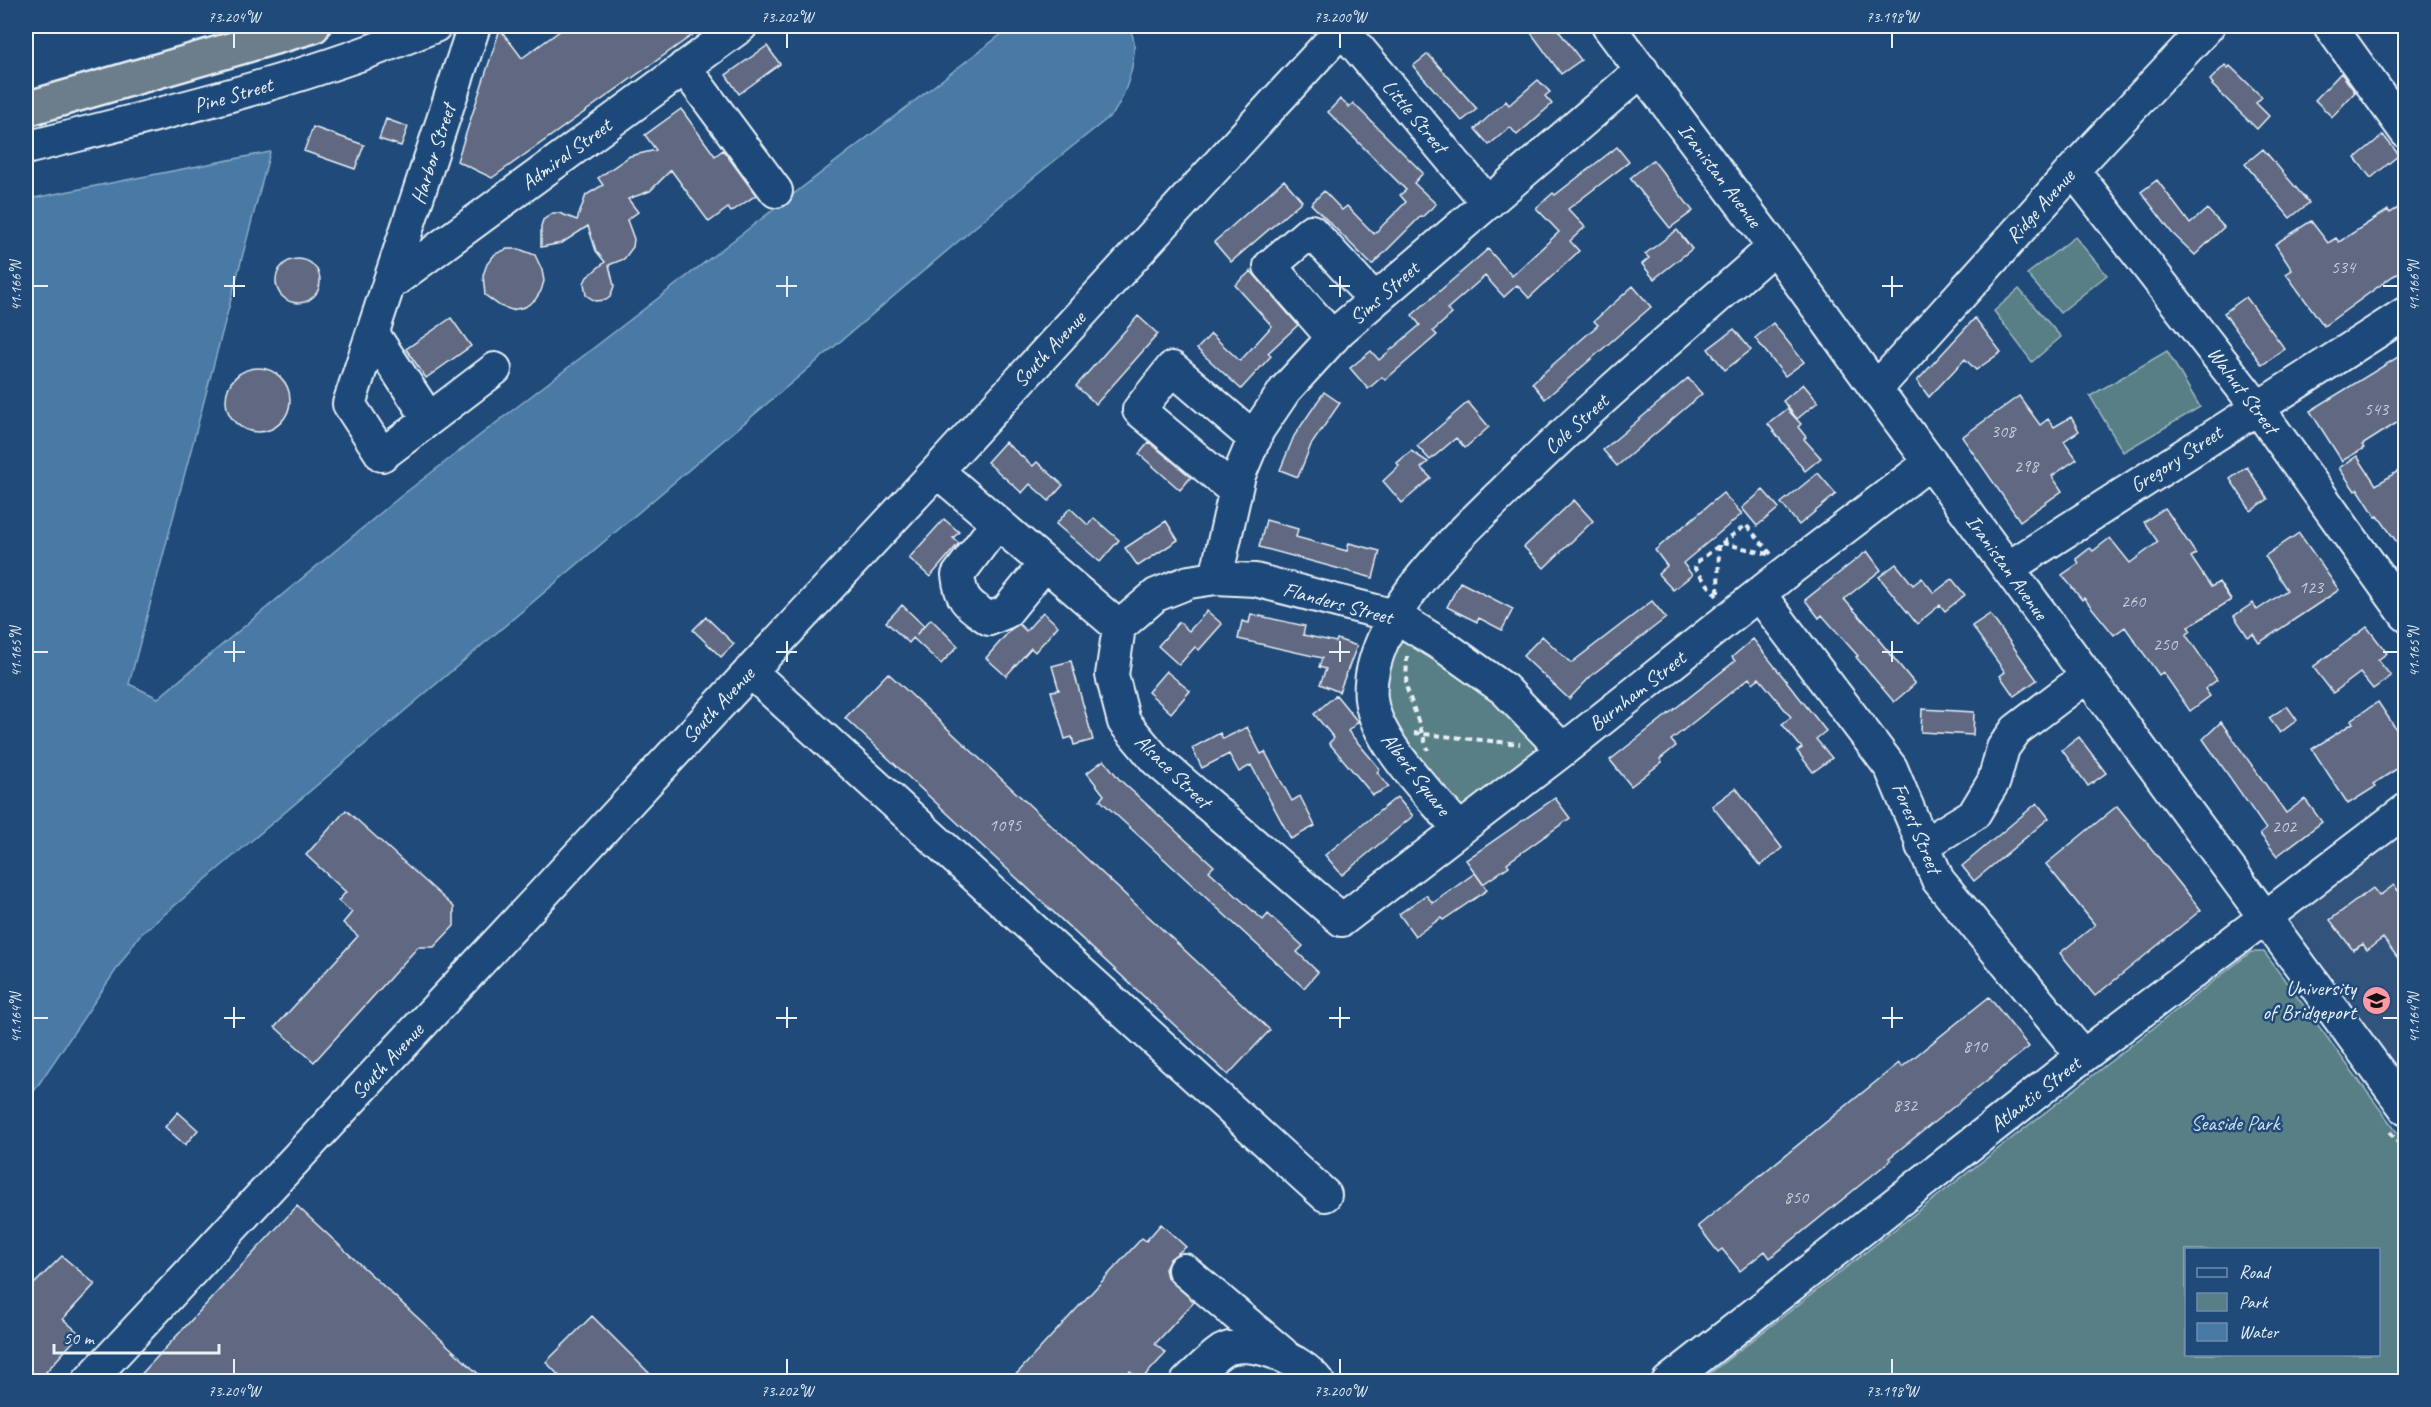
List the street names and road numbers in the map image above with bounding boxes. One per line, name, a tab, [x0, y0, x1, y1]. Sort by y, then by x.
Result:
street label: Pine Street	[191, 71, 277, 119]
street label: Little Street	[1377, 74, 1455, 160]
street label: Harbor Street	[405, 98, 462, 207]
street label: Admiral Street	[516, 111, 618, 196]
street label: Iranistan Avenue	[1672, 118, 1768, 233]
street label: Ridge Avenue	[2000, 163, 2081, 249]
street label: Sims Street	[1344, 254, 1426, 330]
street label: South Avenue	[1007, 305, 1092, 393]
street label: Walnut Street	[2202, 341, 2286, 441]
street label: Cole Street	[1538, 387, 1615, 460]
street label: Gregory Street	[2125, 418, 2229, 498]
street label: Iranistan Avenue	[1960, 509, 2055, 626]
street label: Flanders Street	[1280, 576, 1398, 631]
street label: Burnham Street	[1583, 644, 1692, 737]
street label: South Avenue	[676, 661, 761, 749]
street label: Albert Square	[1375, 727, 1458, 823]
street label: Alsace Street	[1129, 728, 1219, 816]
street label: Forest Street	[1886, 779, 1949, 880]
street label: South Avenue	[345, 1017, 430, 1105]
street label: Atlantic Street	[1984, 1049, 2087, 1138]

